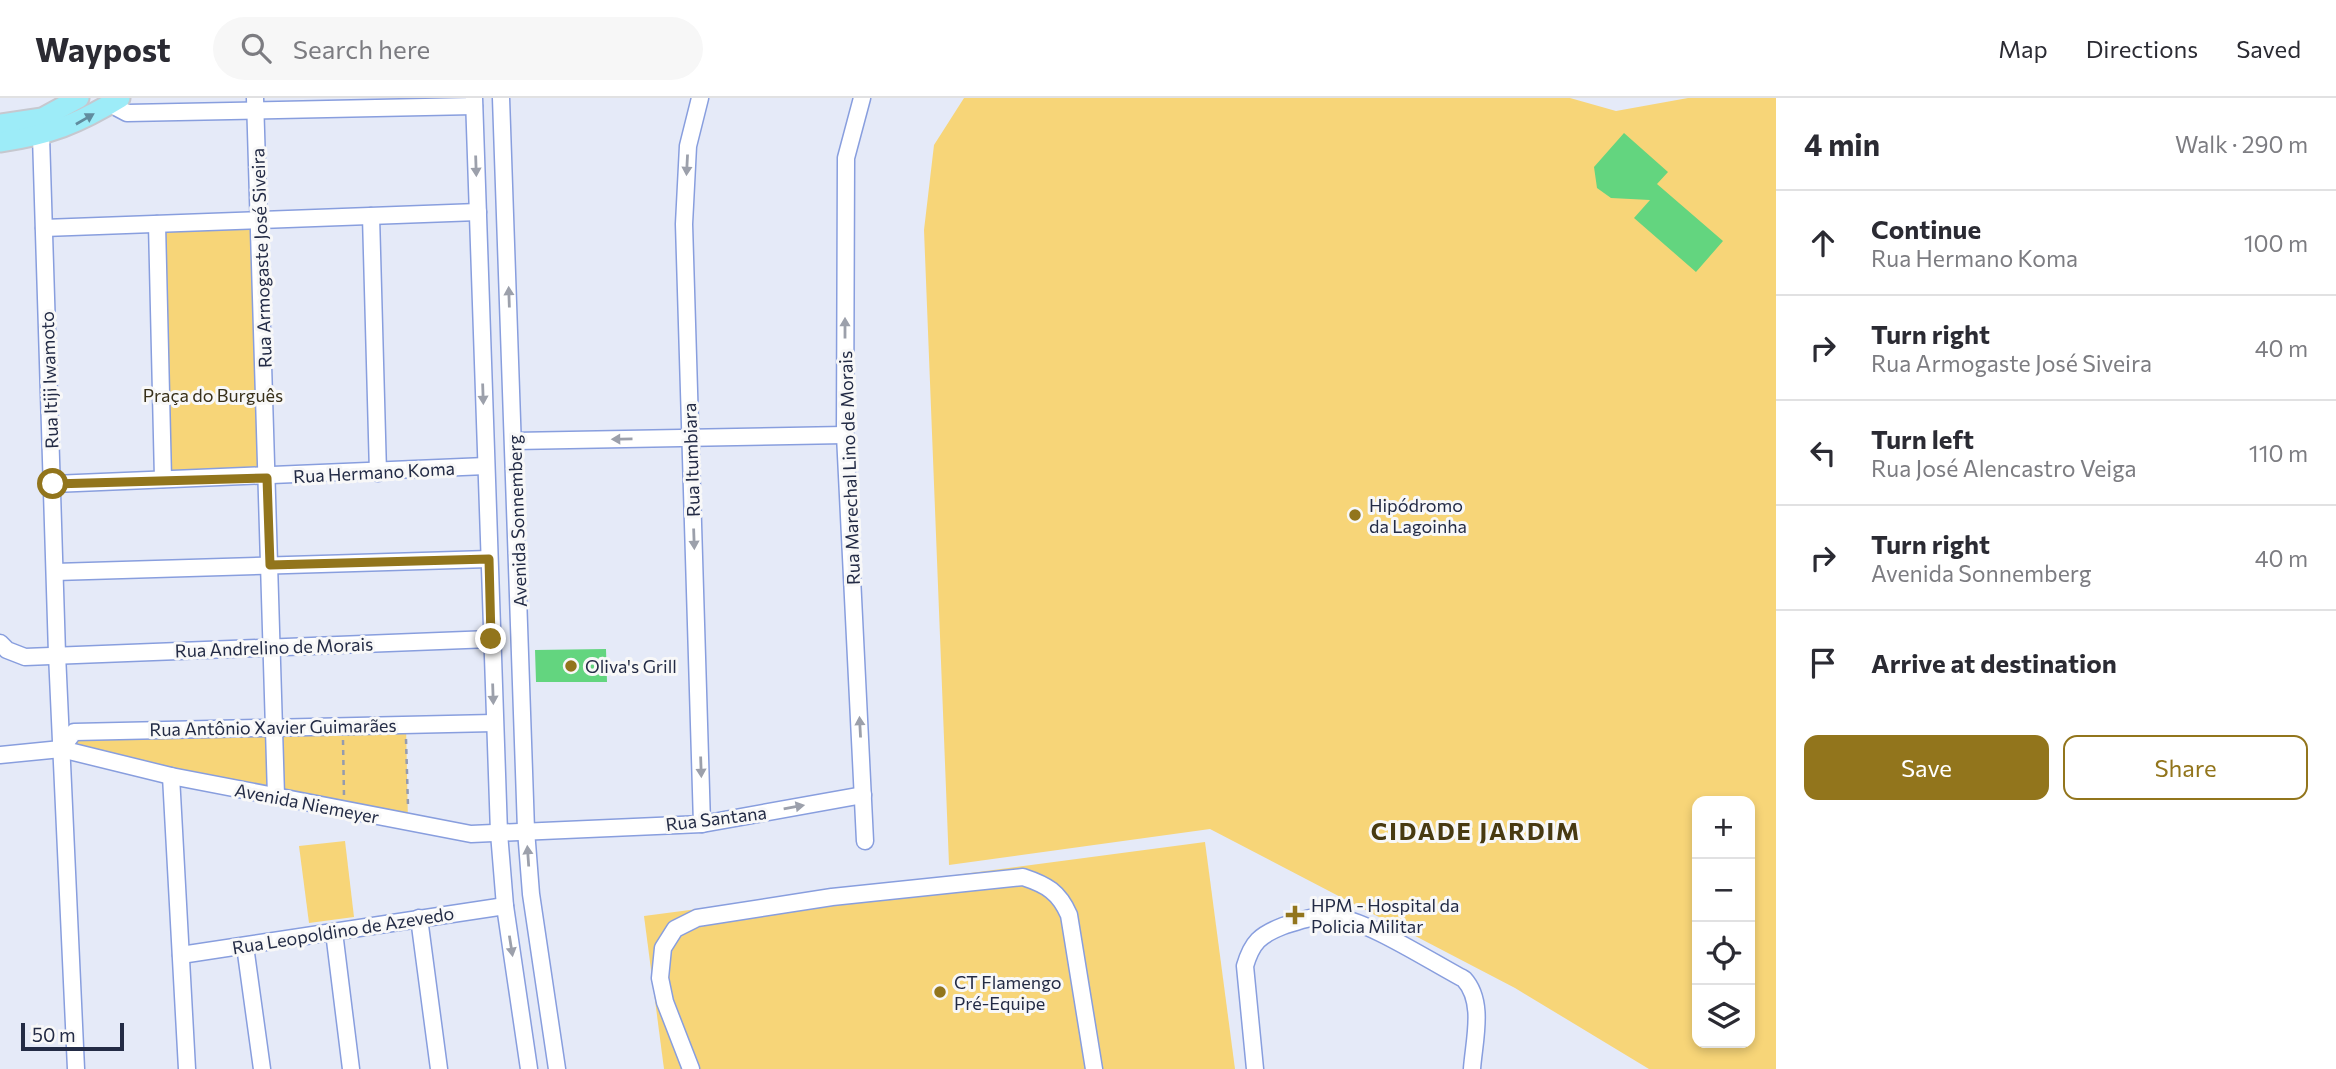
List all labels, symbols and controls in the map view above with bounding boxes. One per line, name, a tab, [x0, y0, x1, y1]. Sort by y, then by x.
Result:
search box	[213, 17, 703, 80]
text: Waypost	[35, 28, 171, 69]
icon: search	[237, 29, 275, 67]
text: Search here	[293, 33, 430, 64]
text: Map	[1998, 34, 2048, 63]
text: Directions	[2086, 34, 2198, 63]
text: Saved	[2236, 34, 2301, 63]
one-way arrow	[76, 112, 95, 125]
text: 4 min	[1804, 125, 1880, 162]
text: Walk · 290 m	[2175, 130, 2308, 158]
street label: Rua Armogaste José Siveira	[246, 148, 276, 368]
one-way arrow	[682, 154, 693, 176]
one-way arrow	[471, 155, 482, 177]
text: Continue	[1871, 213, 1981, 244]
icon: ahead	[1804, 224, 1842, 262]
text: 100 m	[2244, 229, 2308, 257]
text: Rua Hermano Koma	[1871, 244, 2078, 272]
one-way arrow	[503, 286, 514, 308]
street label: Rua Itiji Iwamoto	[36, 311, 62, 449]
one-way arrow	[839, 317, 851, 339]
text: Turn right	[1871, 318, 1990, 349]
icon: right	[1804, 329, 1842, 367]
text: 40 m	[2255, 334, 2308, 362]
text: Rua Armogaste José Siveira	[1871, 349, 2152, 377]
street label: Rua Marechal Lino de Morais	[834, 351, 864, 585]
one-way arrow	[478, 383, 489, 405]
park label: Praça do Burguês	[143, 384, 283, 406]
street label: Rua Itumbiara	[678, 403, 704, 517]
text: Turn left	[1871, 423, 1974, 454]
one-way arrow	[611, 433, 633, 445]
street label: Avenida Sonnemberg	[503, 434, 531, 608]
icon: left	[1804, 434, 1842, 472]
text: 110 m	[2249, 439, 2308, 467]
text: Rua José Alencastro Veiga	[1871, 454, 2137, 482]
street label: Rua Hermano Koma	[293, 457, 455, 487]
route start	[37, 468, 68, 499]
place label: Hipódromo da Lagoinha	[1369, 494, 1467, 537]
marker: Hipódromo da Lagoinha	[1347, 507, 1363, 523]
one-way arrow	[688, 528, 699, 550]
text: Turn right	[1871, 528, 1990, 559]
icon: right	[1804, 539, 1842, 577]
text: 40 m	[2255, 544, 2308, 572]
text: Avenida Sonnemberg	[1871, 559, 2092, 587]
route end	[475, 623, 506, 654]
street label: Rua Andrelino de Morais	[174, 633, 374, 661]
icon: arrive	[1804, 644, 1842, 682]
text: Arrive at destination	[1871, 647, 2117, 678]
place label: Oliva's Grill	[585, 655, 677, 677]
marker: Oliva's Grill	[563, 658, 579, 674]
one-way arrow	[488, 684, 499, 706]
street label: Rua Antônio Xavier Guimarães	[149, 714, 397, 740]
one-way arrow	[854, 715, 865, 737]
button: Save	[1804, 735, 2049, 800]
button: Share	[2063, 735, 2308, 800]
one-way arrow	[695, 756, 706, 778]
street label: Avenida Niemeyer	[233, 778, 381, 828]
map controls	[1692, 796, 1755, 1048]
button: +	[1692, 796, 1755, 859]
street label: Rua Santana	[664, 801, 768, 835]
one-way arrow	[783, 801, 805, 812]
district label: CIDADE JARDIM	[1371, 816, 1581, 845]
one-way arrow	[522, 845, 533, 867]
button: −	[1692, 859, 1755, 922]
place label: HPM - Hospital da Policia Militar	[1311, 894, 1459, 937]
street label: Rua Leopoldino de Azevedo	[230, 902, 456, 958]
marker: HPM - Hospital da Policia Militar	[1285, 905, 1305, 925]
button: locate	[1692, 922, 1755, 985]
one-way arrow	[505, 935, 516, 957]
place label: CT Flamengo Pré-Equipe	[954, 971, 1061, 1014]
marker: CT Flamengo Pré-Equipe	[932, 984, 948, 1000]
button: layers	[1692, 985, 1755, 1048]
scale bar	[21, 1020, 124, 1052]
text: 50 m	[32, 1023, 76, 1046]

